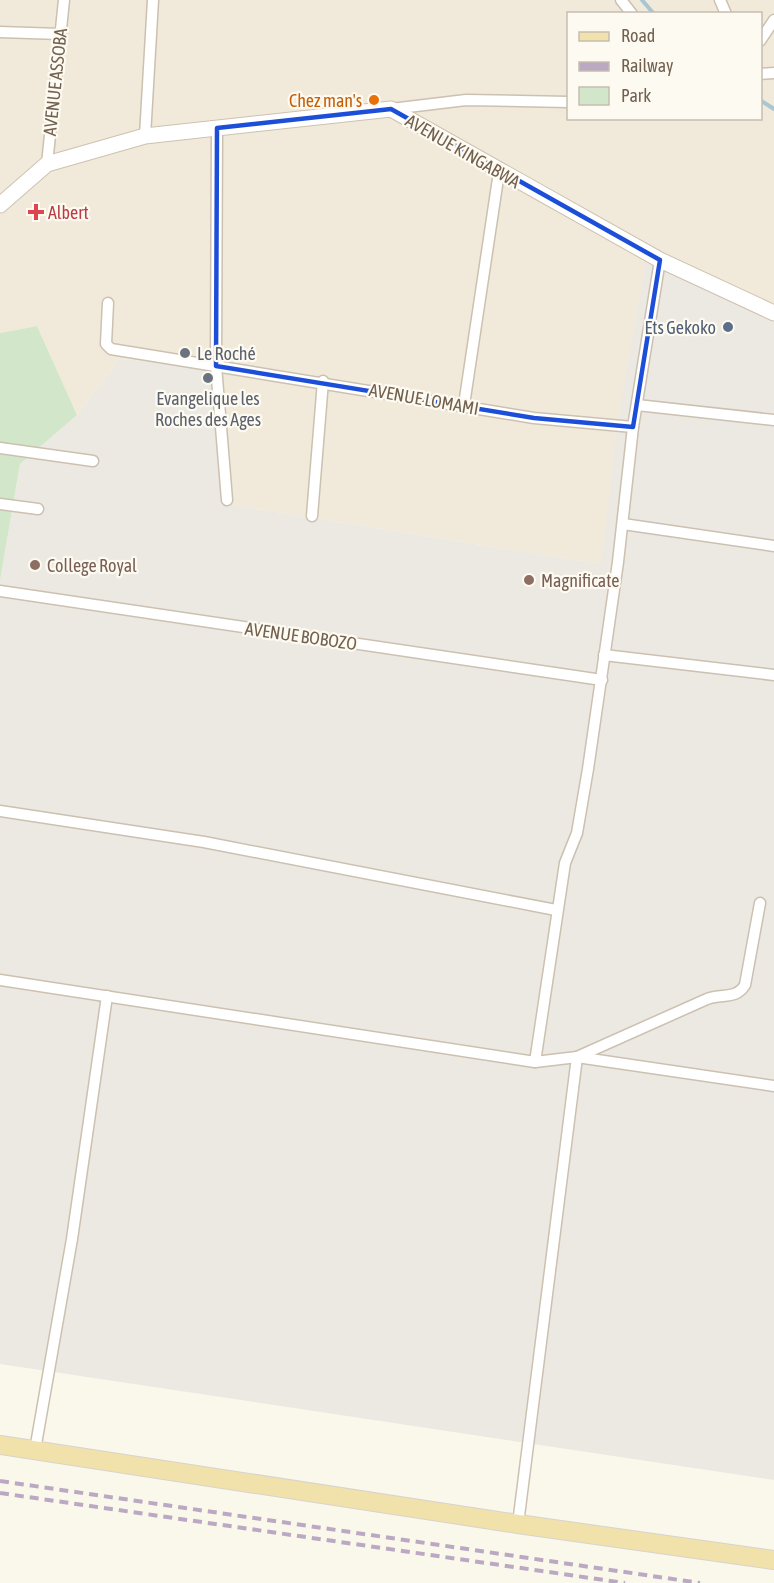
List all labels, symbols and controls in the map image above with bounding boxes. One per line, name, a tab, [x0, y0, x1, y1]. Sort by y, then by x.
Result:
legend	[567, 12, 762, 120]
text: Road	[621, 25, 655, 46]
street label: AVENUE ASSOBA	[39, 27, 71, 137]
text: Railway	[621, 55, 673, 76]
text: Park	[621, 85, 651, 106]
place label: Chez man's	[289, 90, 362, 111]
marker: Chez man's	[367, 93, 381, 107]
street label: AVENUE KINGABWA	[402, 110, 524, 192]
place label: Albert	[48, 202, 89, 223]
marker: Albert	[29, 205, 43, 219]
place label: Ets Gekoko	[645, 317, 716, 338]
marker: Ets Gekoko	[721, 320, 735, 334]
place label: Le Roché	[197, 343, 256, 364]
marker: Le Roché	[178, 346, 192, 360]
marker: Evangelique les Roches des Ages	[201, 371, 215, 385]
street label: AVENUE LOMAMI	[368, 379, 480, 419]
place label: Evangelique les Roches des Ages	[155, 388, 261, 430]
place label: College Royal	[47, 555, 137, 576]
marker: College Royal	[28, 558, 42, 572]
place label: Magnificate	[541, 570, 619, 591]
marker: Magnificate	[522, 573, 536, 587]
street label: AVENUE BOBOZO	[244, 618, 358, 654]

